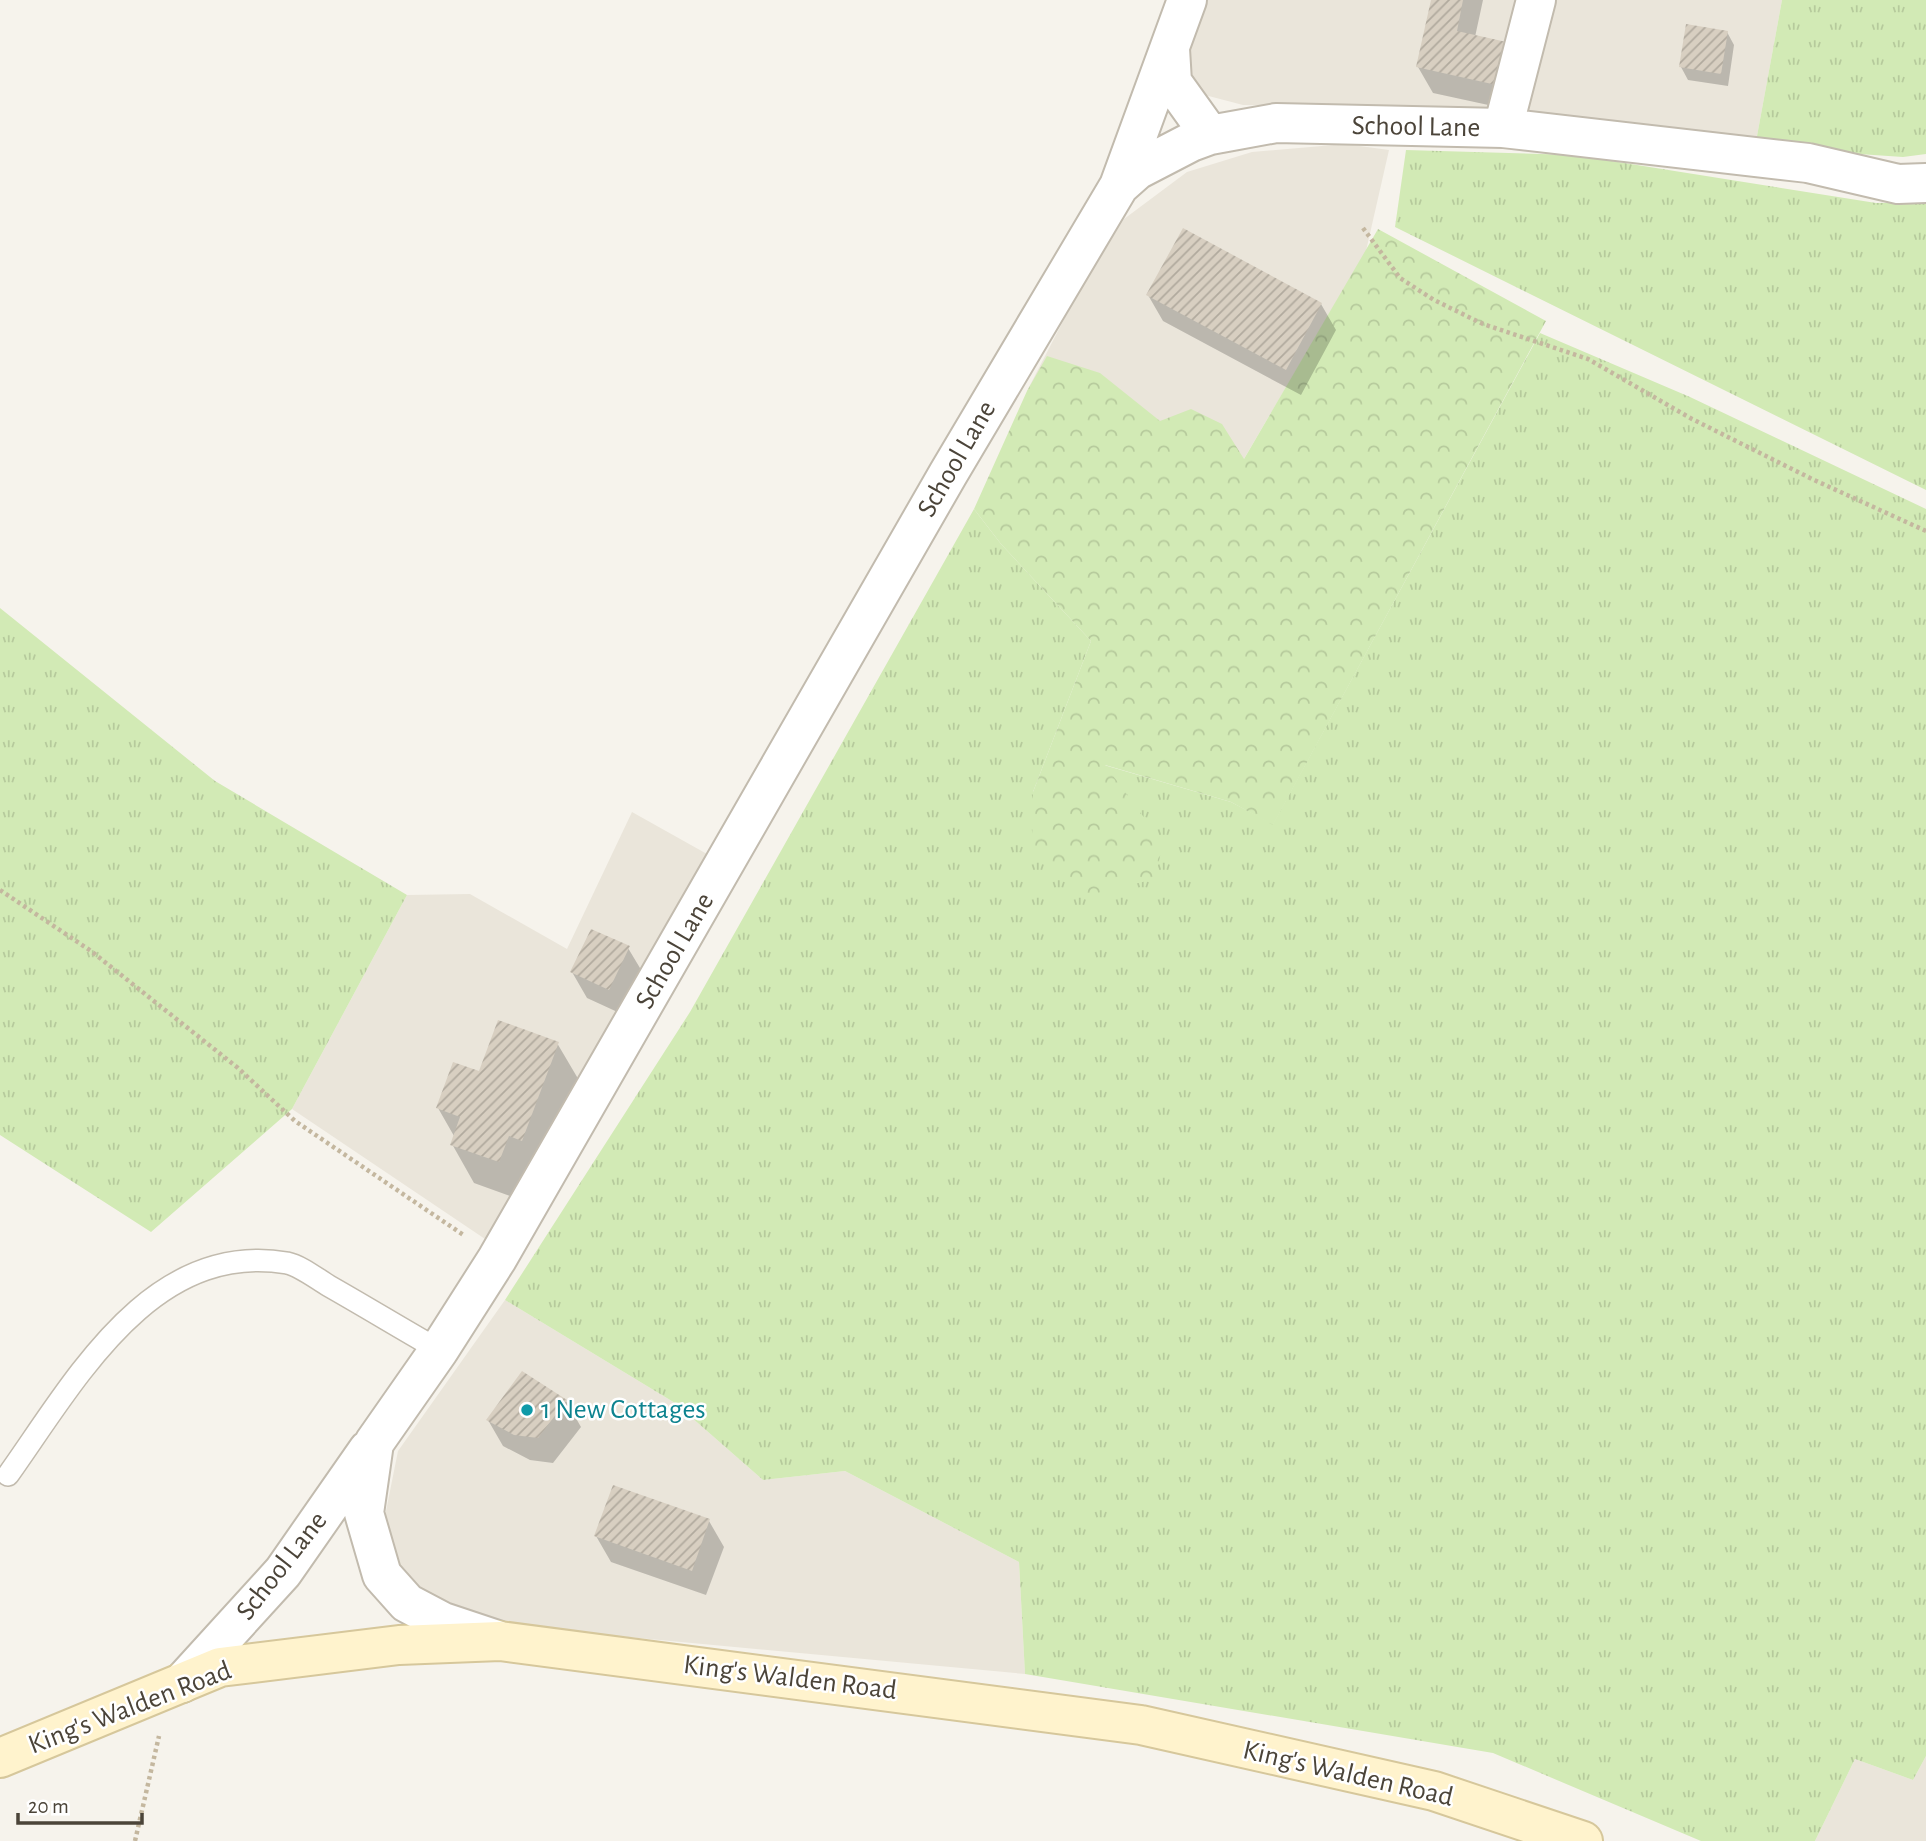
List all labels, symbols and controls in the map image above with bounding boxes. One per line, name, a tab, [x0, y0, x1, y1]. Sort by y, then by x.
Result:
street label: School Lane	[1351, 112, 1481, 142]
street label: School Lane	[913, 396, 1001, 522]
street label: School Lane	[631, 888, 719, 1014]
place label: 1 New Cottages	[541, 1396, 706, 1424]
marker: 1 New Cottages	[519, 1402, 535, 1418]
street label: School Lane	[231, 1507, 333, 1625]
street label: King's Walden Road	[682, 1651, 898, 1705]
street label: King's Walden Road	[25, 1656, 235, 1760]
street label: King's Walden Road	[1240, 1736, 1456, 1812]
scale bar	[18, 1782, 142, 1826]
text: 20 m	[28, 1796, 69, 1817]

